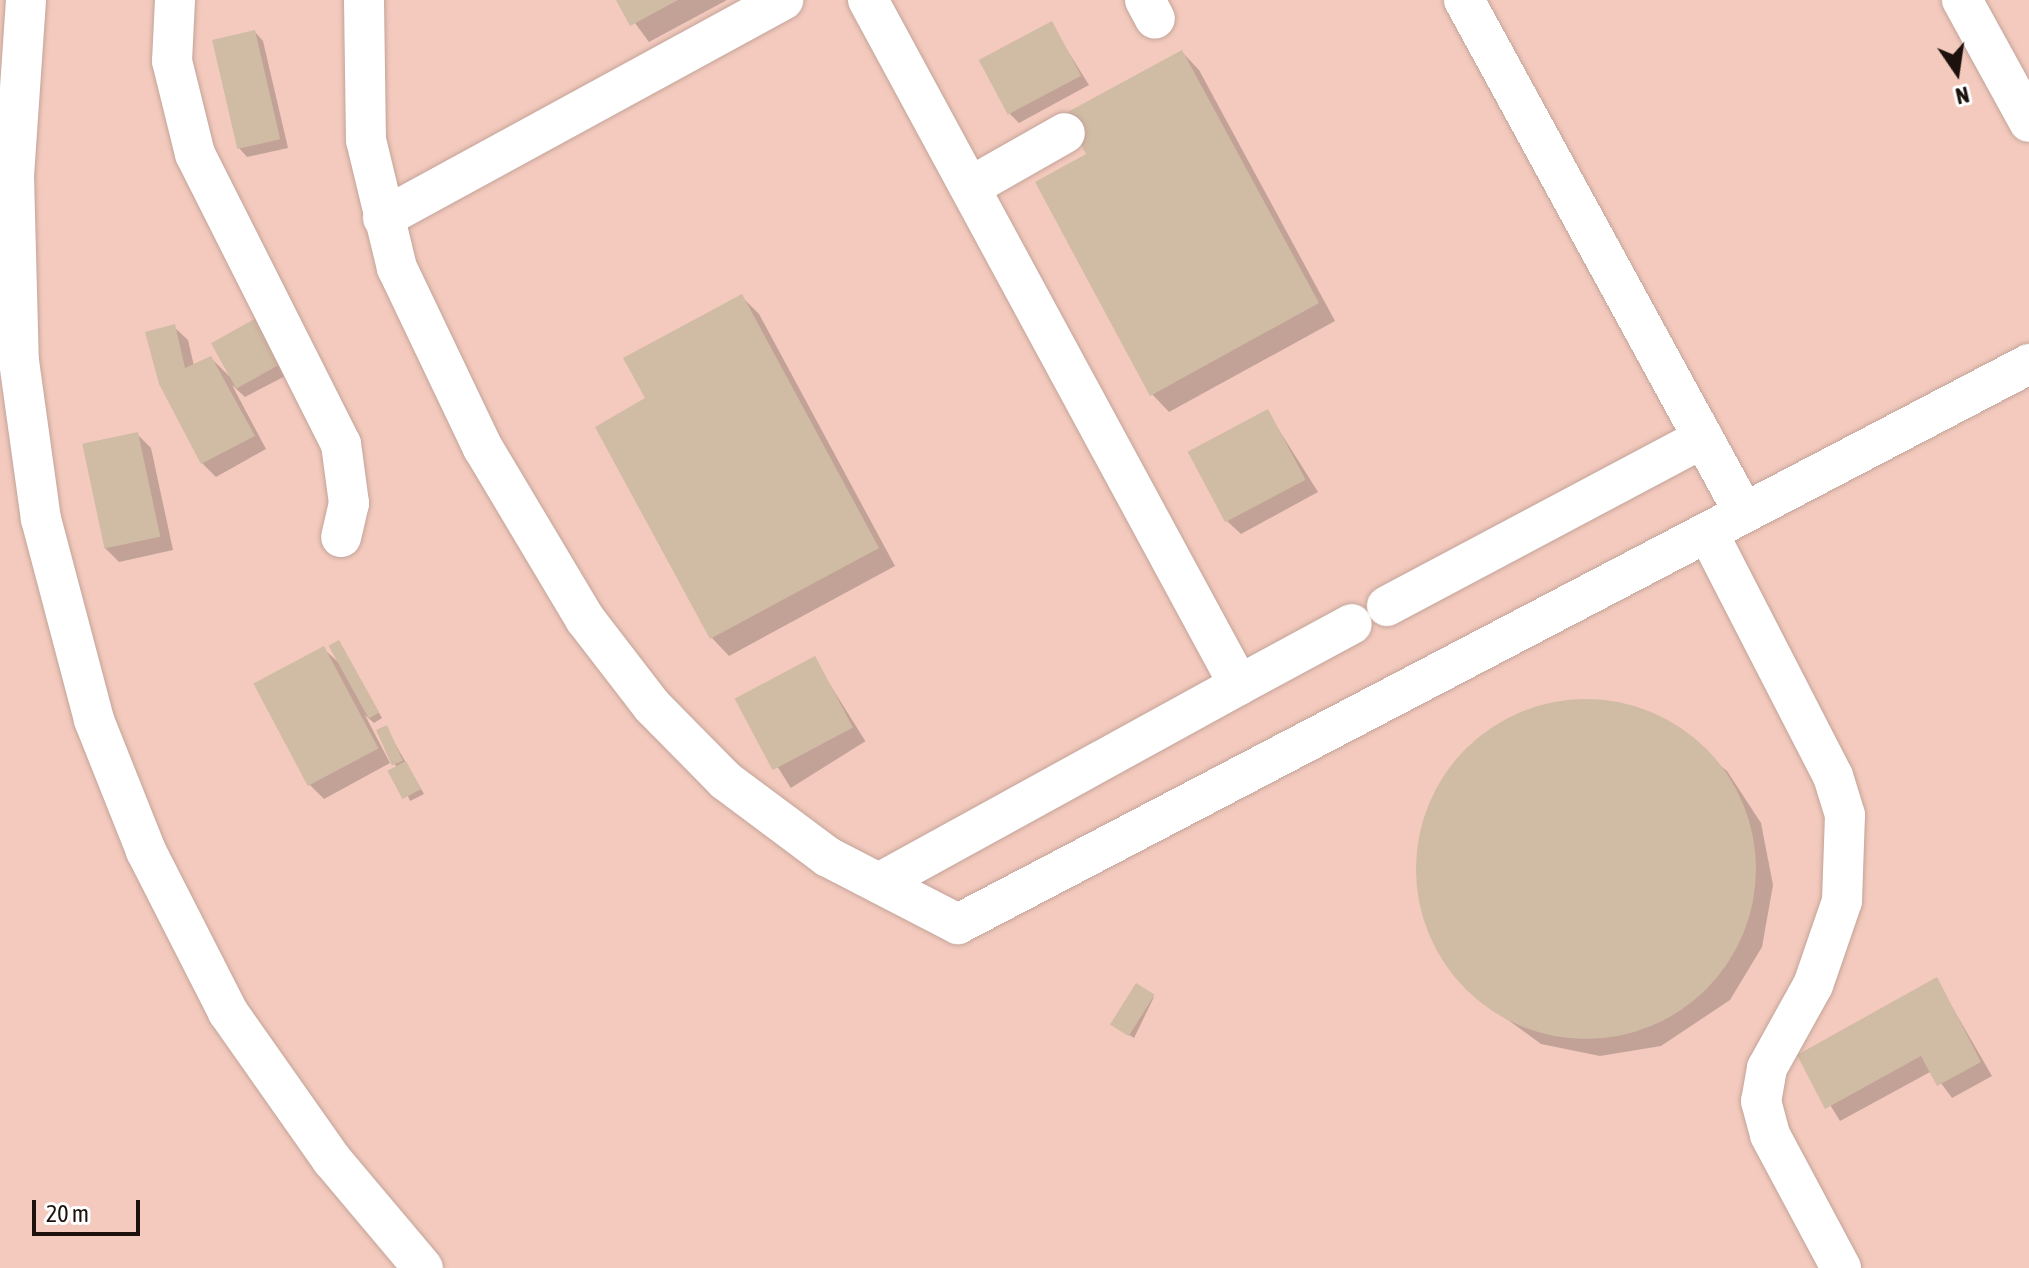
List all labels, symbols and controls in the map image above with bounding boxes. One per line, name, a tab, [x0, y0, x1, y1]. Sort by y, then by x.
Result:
north arrow	[1917, 32, 1997, 112]
text: N	[1953, 81, 1972, 110]
scale bar	[36, 1184, 144, 1234]
text: 20 m	[46, 1200, 89, 1227]

